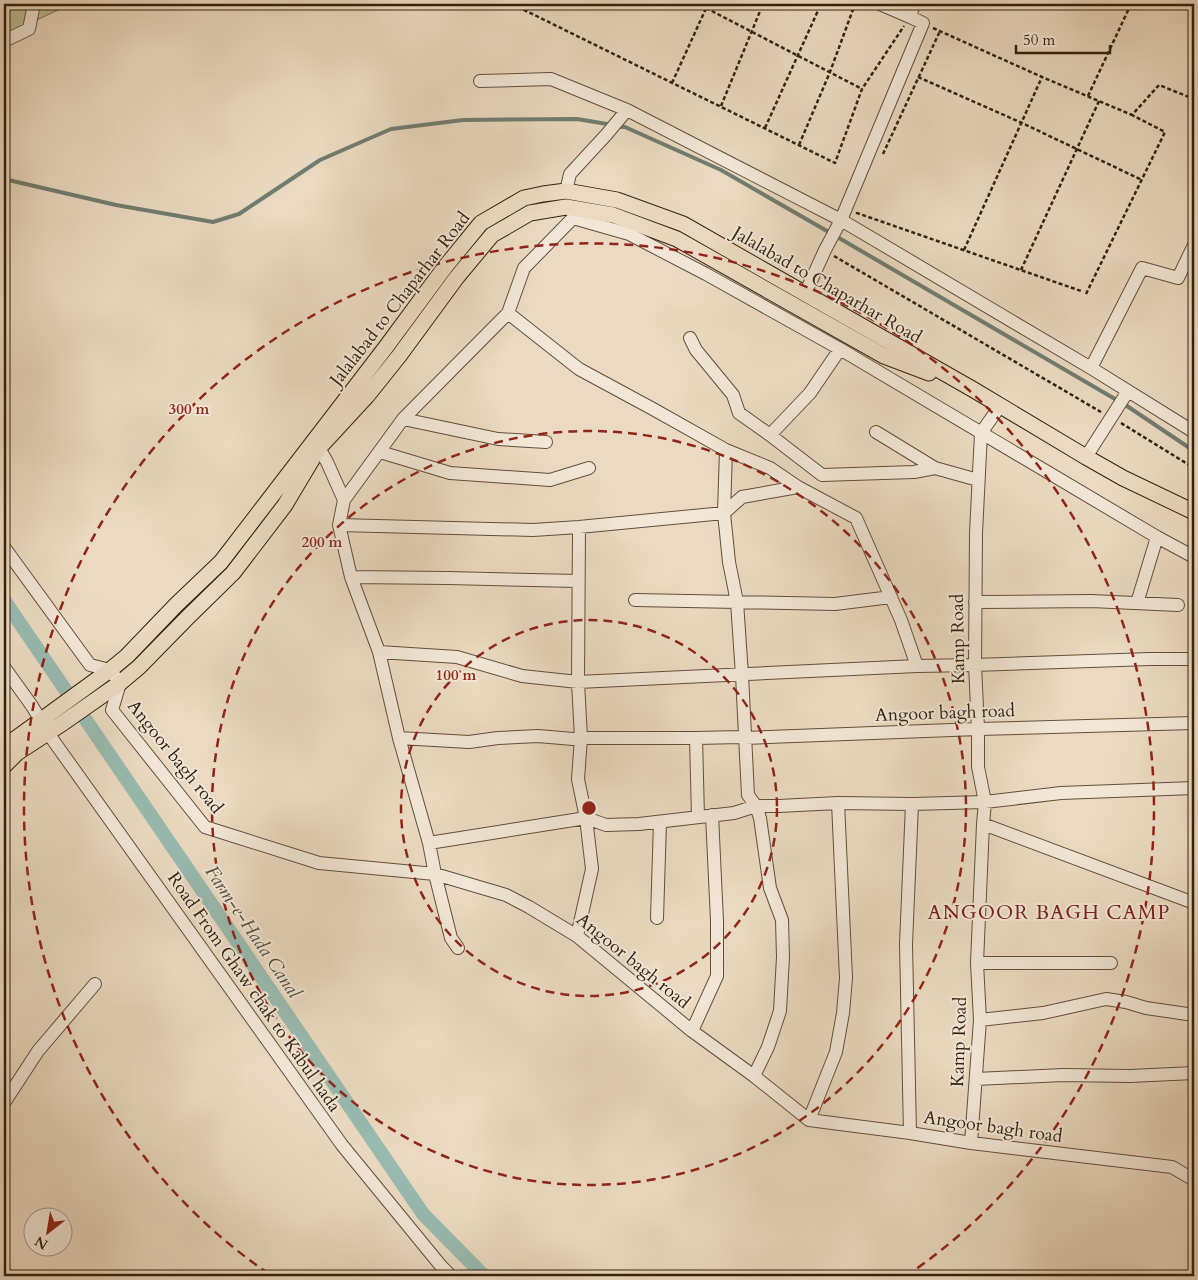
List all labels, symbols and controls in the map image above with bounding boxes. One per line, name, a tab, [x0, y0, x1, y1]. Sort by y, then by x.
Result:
scale bar	[1016, 22, 1109, 54]
text: 50 m	[1023, 30, 1055, 50]
street label: Jalalabad to Chaparhar Road	[322, 206, 476, 394]
street label: Jalalabad to Chaparhar Road	[725, 219, 927, 350]
text: 300 m	[169, 399, 210, 419]
text: 200 m	[302, 532, 343, 552]
street label: Kamp Road	[945, 593, 971, 684]
text: 100 m	[436, 665, 477, 685]
street label: Angoor bagh road	[121, 695, 229, 820]
street label: Angoor bagh road	[875, 698, 1016, 728]
centre of rings	[580, 799, 598, 817]
water label: Farm-e-Hada Canal	[199, 860, 308, 1004]
street label: Road From Ghaw chak to Kabul hada	[161, 867, 347, 1117]
district label: ANGOOR BAGH CAMP	[928, 899, 1170, 926]
street label: Angoor bagh road	[571, 907, 696, 1015]
street label: Kamp Road	[945, 996, 973, 1088]
street label: Angoor bagh road	[922, 1105, 1064, 1149]
north arrow	[22, 1208, 72, 1258]
text: N	[31, 1231, 52, 1254]

